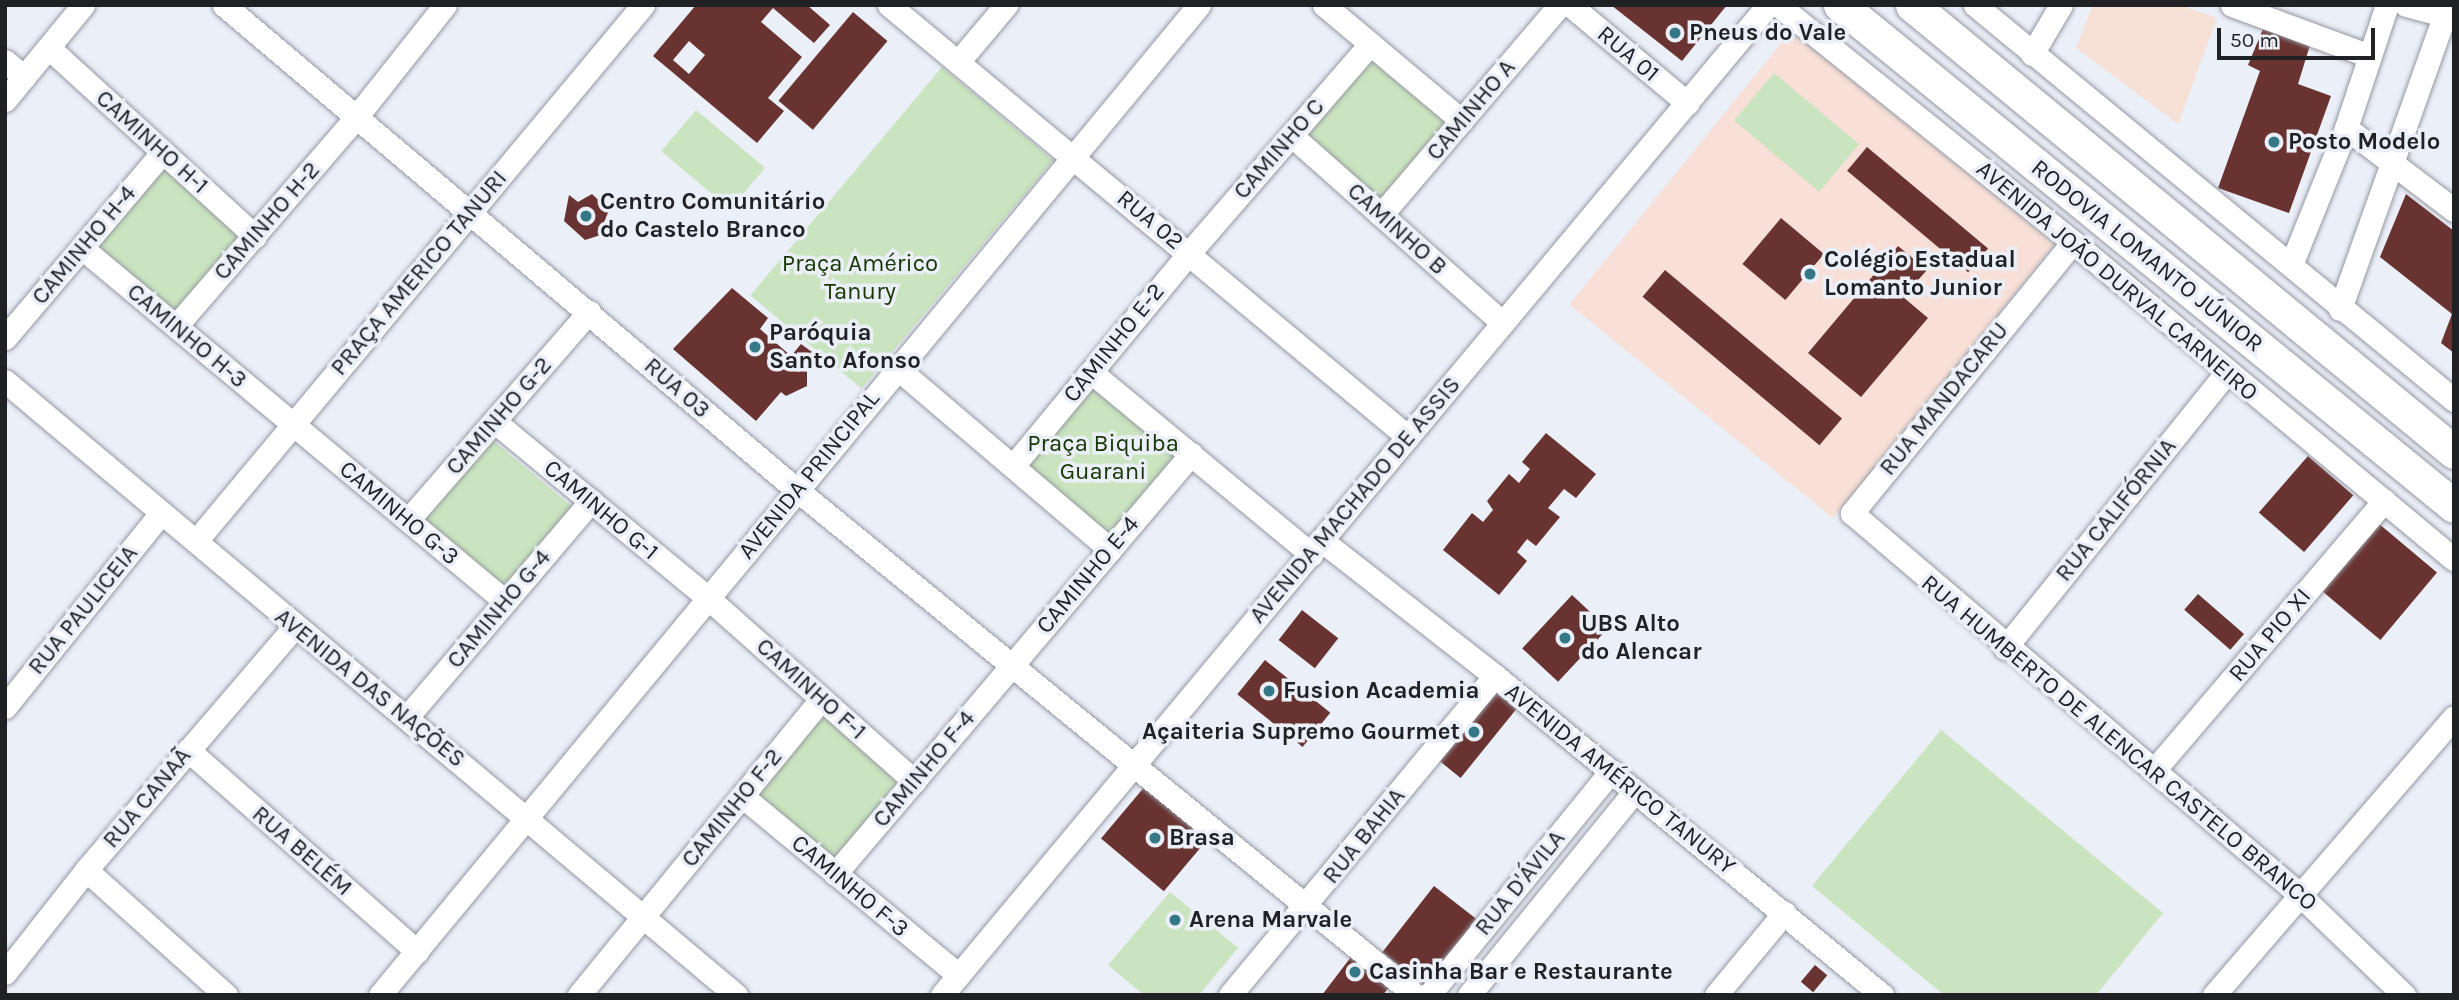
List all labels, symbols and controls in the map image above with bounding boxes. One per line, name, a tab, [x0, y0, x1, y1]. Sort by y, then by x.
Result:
scale bar	[2221, 14, 2378, 58]
place label: Pneus do Vale	[1689, 19, 1846, 47]
street label: RUA 01	[1591, 20, 1665, 88]
marker: Pneus do Vale	[1667, 25, 1683, 41]
text: 50 m	[2230, 28, 2279, 52]
street label: CAMINHO A	[1420, 54, 1522, 166]
street label: CAMINHO H-1	[90, 84, 214, 200]
street label: CAMINHO C	[1227, 93, 1331, 205]
place label: Posto Modelo	[2288, 128, 2440, 156]
marker: Posto Modelo	[2266, 134, 2282, 150]
street label: RODOVIA LOMANTO JÚNIOR	[2025, 154, 2269, 358]
street label: AVENIDA JOÃO DURVAL CARNEIRO	[1970, 155, 2264, 407]
street label: CAMINHO H-2	[208, 156, 326, 286]
street label: PRAÇA AMERICO TANURI	[325, 164, 513, 382]
street label: CAMINHO B	[1341, 177, 1453, 281]
street label: CAMINHO H-4	[26, 179, 142, 311]
street label: RUA 02	[1111, 184, 1189, 256]
place label: Centro Comunitário do Castelo Branco	[600, 188, 825, 244]
marker: Centro Comunitário do Castelo Branco	[578, 208, 594, 224]
place label: Colégio Estadual Lomanto Junior	[1824, 246, 2016, 302]
park label: Praça Américo Tanury	[782, 250, 938, 306]
marker: Colégio Estadual Lomanto Junior	[1802, 266, 1818, 282]
street label: CAMINHO H-3	[121, 277, 253, 395]
street label: CAMINHO E-2	[1057, 278, 1171, 408]
street label: RUA MANDACARU	[1873, 317, 2015, 481]
place label: Paróquia Santo Afonso	[769, 319, 921, 375]
marker: Paróquia Santo Afonso	[747, 339, 763, 355]
street label: CAMINHO G-2	[440, 351, 558, 481]
street label: RUA 03	[638, 351, 716, 425]
street label: AVENIDA MACHADO DE ASSIS	[1243, 371, 1467, 629]
street label: AVENIDA PRINCIPAL	[732, 385, 886, 565]
park label: Praça Biquiba Guarani	[1027, 430, 1179, 486]
street label: RUA CALIFÓRNIA	[2049, 433, 2183, 587]
street label: CAMINHO G-1	[538, 454, 664, 566]
street label: CAMINHO G-3	[333, 455, 465, 571]
street label: CAMINHO E-4	[1031, 510, 1145, 640]
street label: RUA PAULICEIA	[22, 539, 144, 681]
street label: CAMINHO G-4	[441, 544, 557, 674]
street label: RUA HUMBERTO DE ALENCAR CASTELO BRANCO	[1915, 569, 2323, 917]
street label: RUA PIO XI	[2223, 582, 2317, 688]
street label: AVENIDA DAS NAÇÕES	[269, 602, 471, 774]
place label: UBS Alto do Alencar	[1581, 610, 1702, 666]
marker: UBS Alto do Alencar	[1555, 628, 1575, 648]
street label: CAMINHO F-1	[750, 632, 872, 746]
place label: Fusion Academia	[1283, 677, 1480, 705]
street label: AVENIDA AMÉRICO TANURY	[1499, 677, 1741, 881]
marker: Fusion Academia	[1261, 683, 1277, 699]
street label: CAMINHO F-4	[867, 705, 981, 833]
place label: Açaiteria Supremo Gourmet	[1142, 718, 1460, 746]
marker: Açaiteria Supremo Gourmet	[1466, 724, 1482, 740]
street label: RUA CANAÃ	[97, 742, 197, 854]
street label: CAMINHO F-2	[675, 743, 789, 873]
street label: RUA BAHIA	[1317, 782, 1411, 890]
street label: RUA BELÉM	[246, 800, 358, 902]
place label: Brasa	[1169, 824, 1235, 852]
street label: RUA D'ÁVILA	[1469, 824, 1571, 942]
street label: CAMINHO F-3	[785, 829, 915, 943]
marker: Brasa	[1147, 830, 1163, 846]
place label: Arena Marvale	[1189, 906, 1352, 934]
marker: Arena Marvale	[1167, 912, 1183, 928]
place label: Casinha Bar e Restaurante	[1369, 958, 1673, 986]
marker: Casinha Bar e Restaurante	[1347, 964, 1363, 980]

